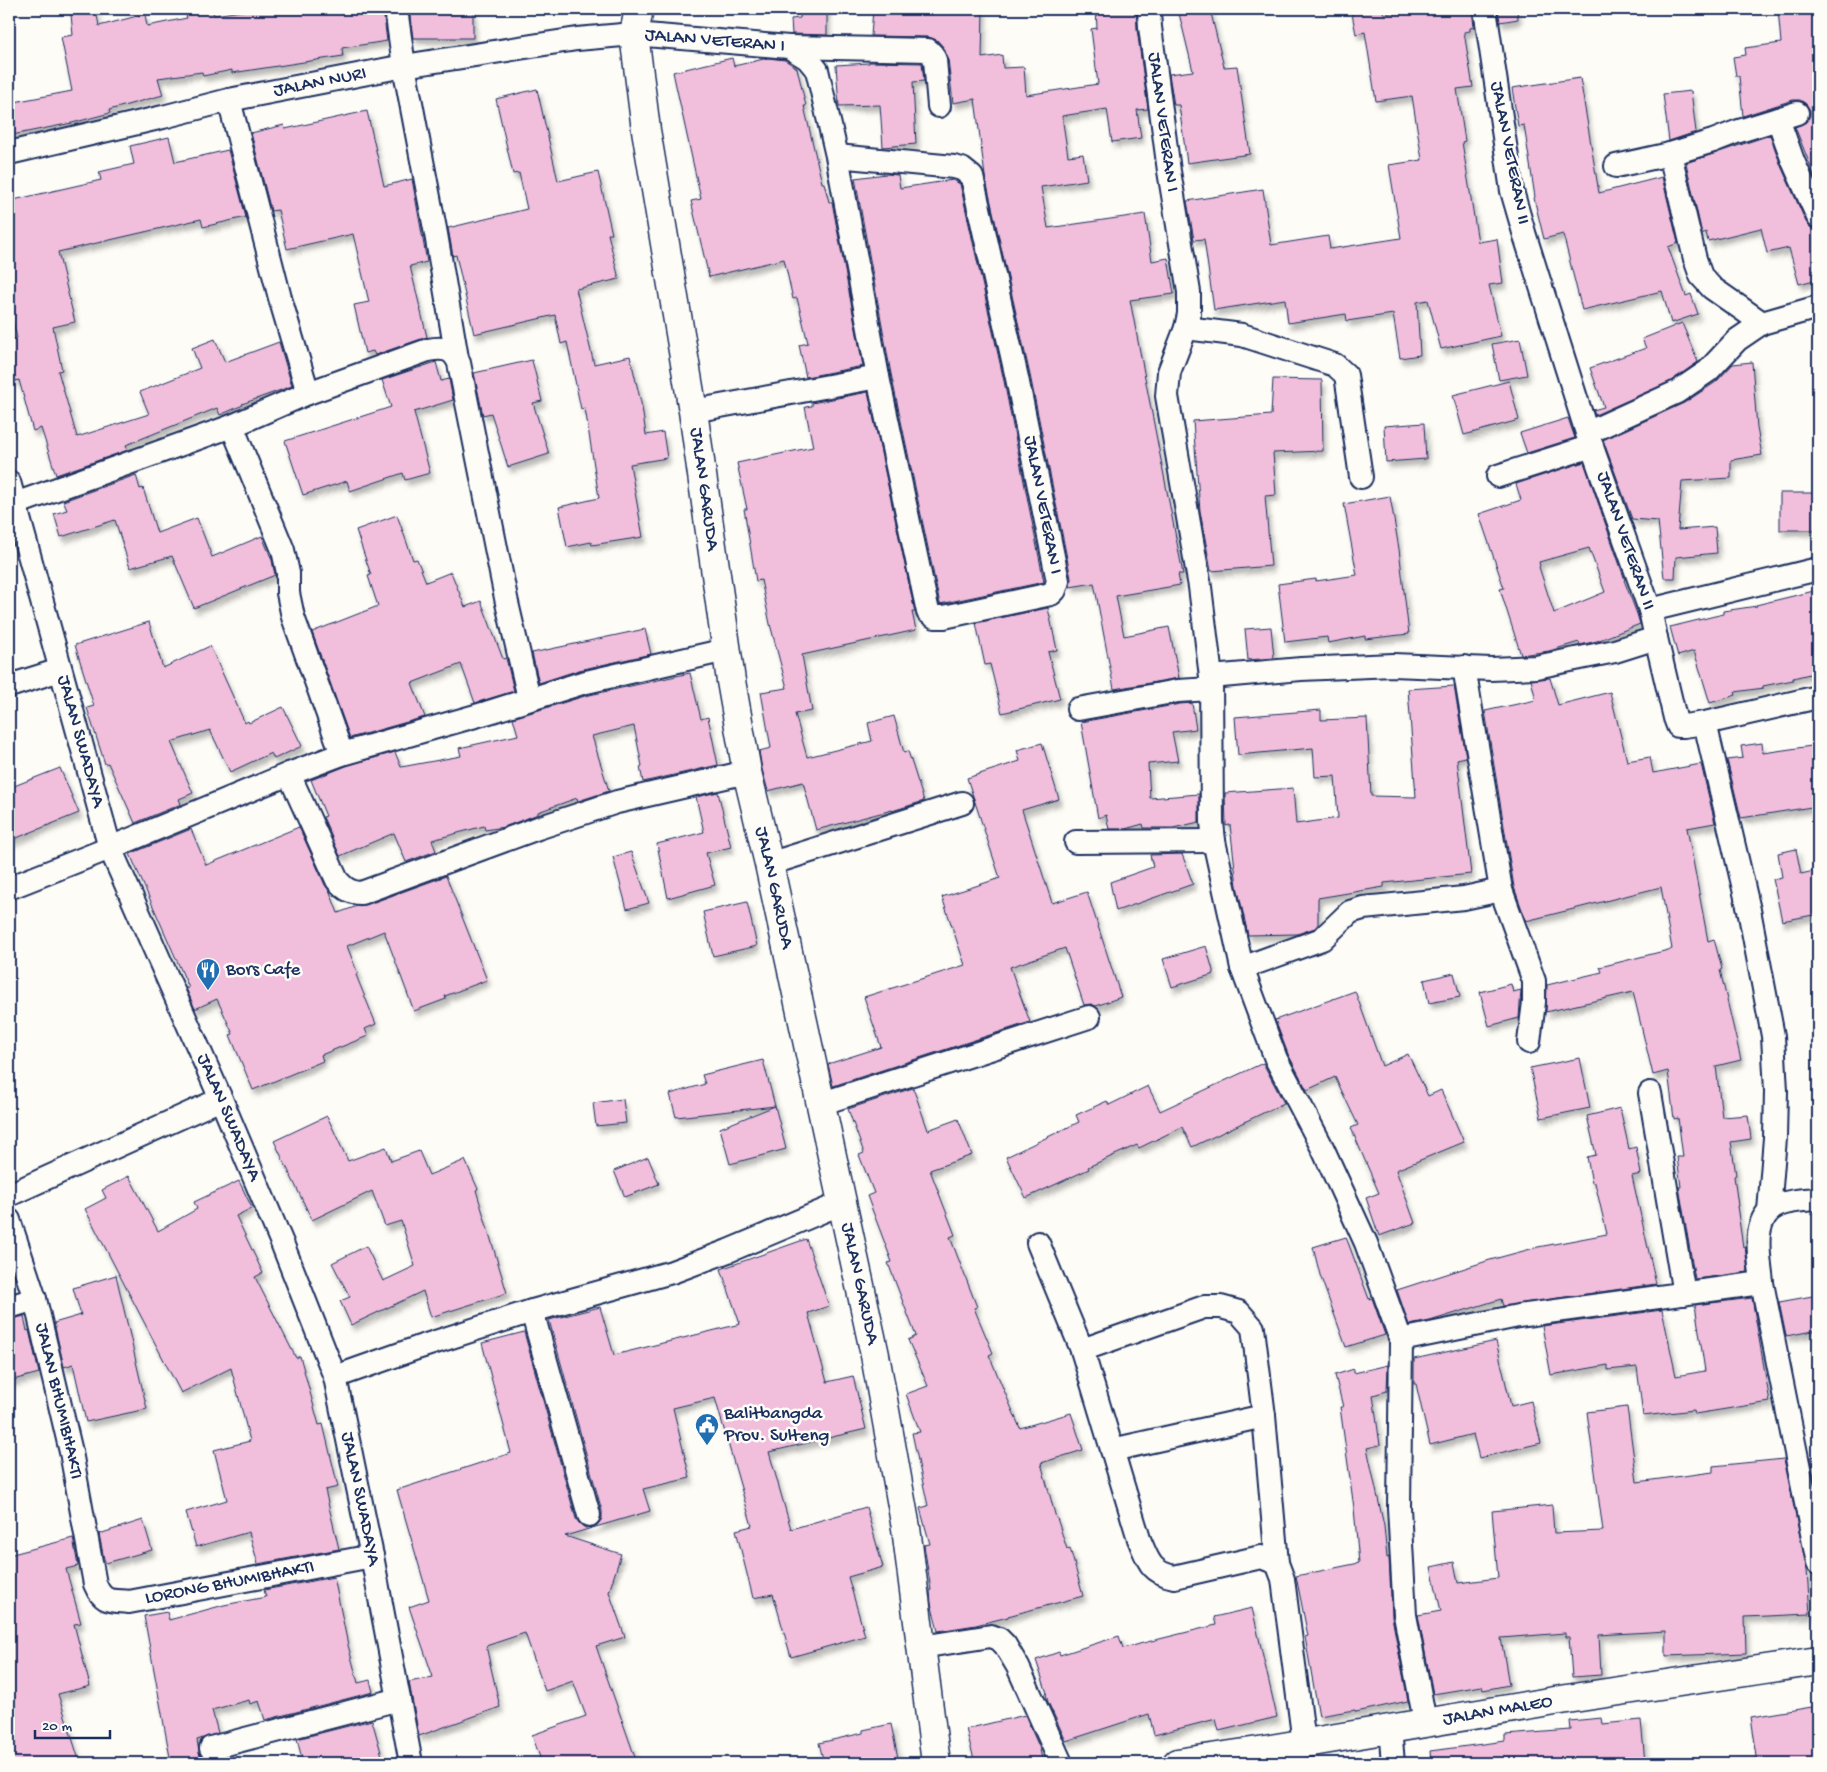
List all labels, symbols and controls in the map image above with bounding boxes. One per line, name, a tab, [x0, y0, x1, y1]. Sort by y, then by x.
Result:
street label: JALAN VETERAN I	[644, 23, 786, 58]
street label: JALAN VETERAN I	[1142, 51, 1184, 194]
street label: JALAN NURI	[272, 62, 368, 103]
street label: JALAN VETERAN II	[1484, 80, 1534, 226]
street label: JALAN GARUDA	[684, 426, 724, 554]
street label: JALAN VETERAN I	[1017, 434, 1067, 576]
street label: JALAN VETERAN II	[1591, 469, 1659, 613]
street label: JALAN SWADAYA	[51, 673, 110, 812]
street label: JALAN GARUDA	[749, 824, 799, 953]
restaurant icon: Bors Cafe	[195, 957, 221, 991]
place label: Bors Cafe	[225, 959, 300, 982]
street label: JALAN SWADAYA	[191, 1050, 267, 1186]
street label: JALAN GARUDA	[835, 1220, 884, 1348]
street label: JALAN BHUMIBHAKTI	[30, 1321, 87, 1481]
place label: Balitbangda Prov. Sulteng	[723, 1403, 829, 1448]
public building icon: Balitbangda Prov. Sulteng	[694, 1412, 720, 1446]
street label: JALAN SWADAYA	[335, 1430, 385, 1569]
street label: LORONG BHUMIBHAKTI	[143, 1556, 316, 1610]
street label: JALAN MALEO	[1441, 1690, 1555, 1731]
scale bar	[35, 1707, 110, 1739]
text: 20 m	[42, 1718, 72, 1736]

